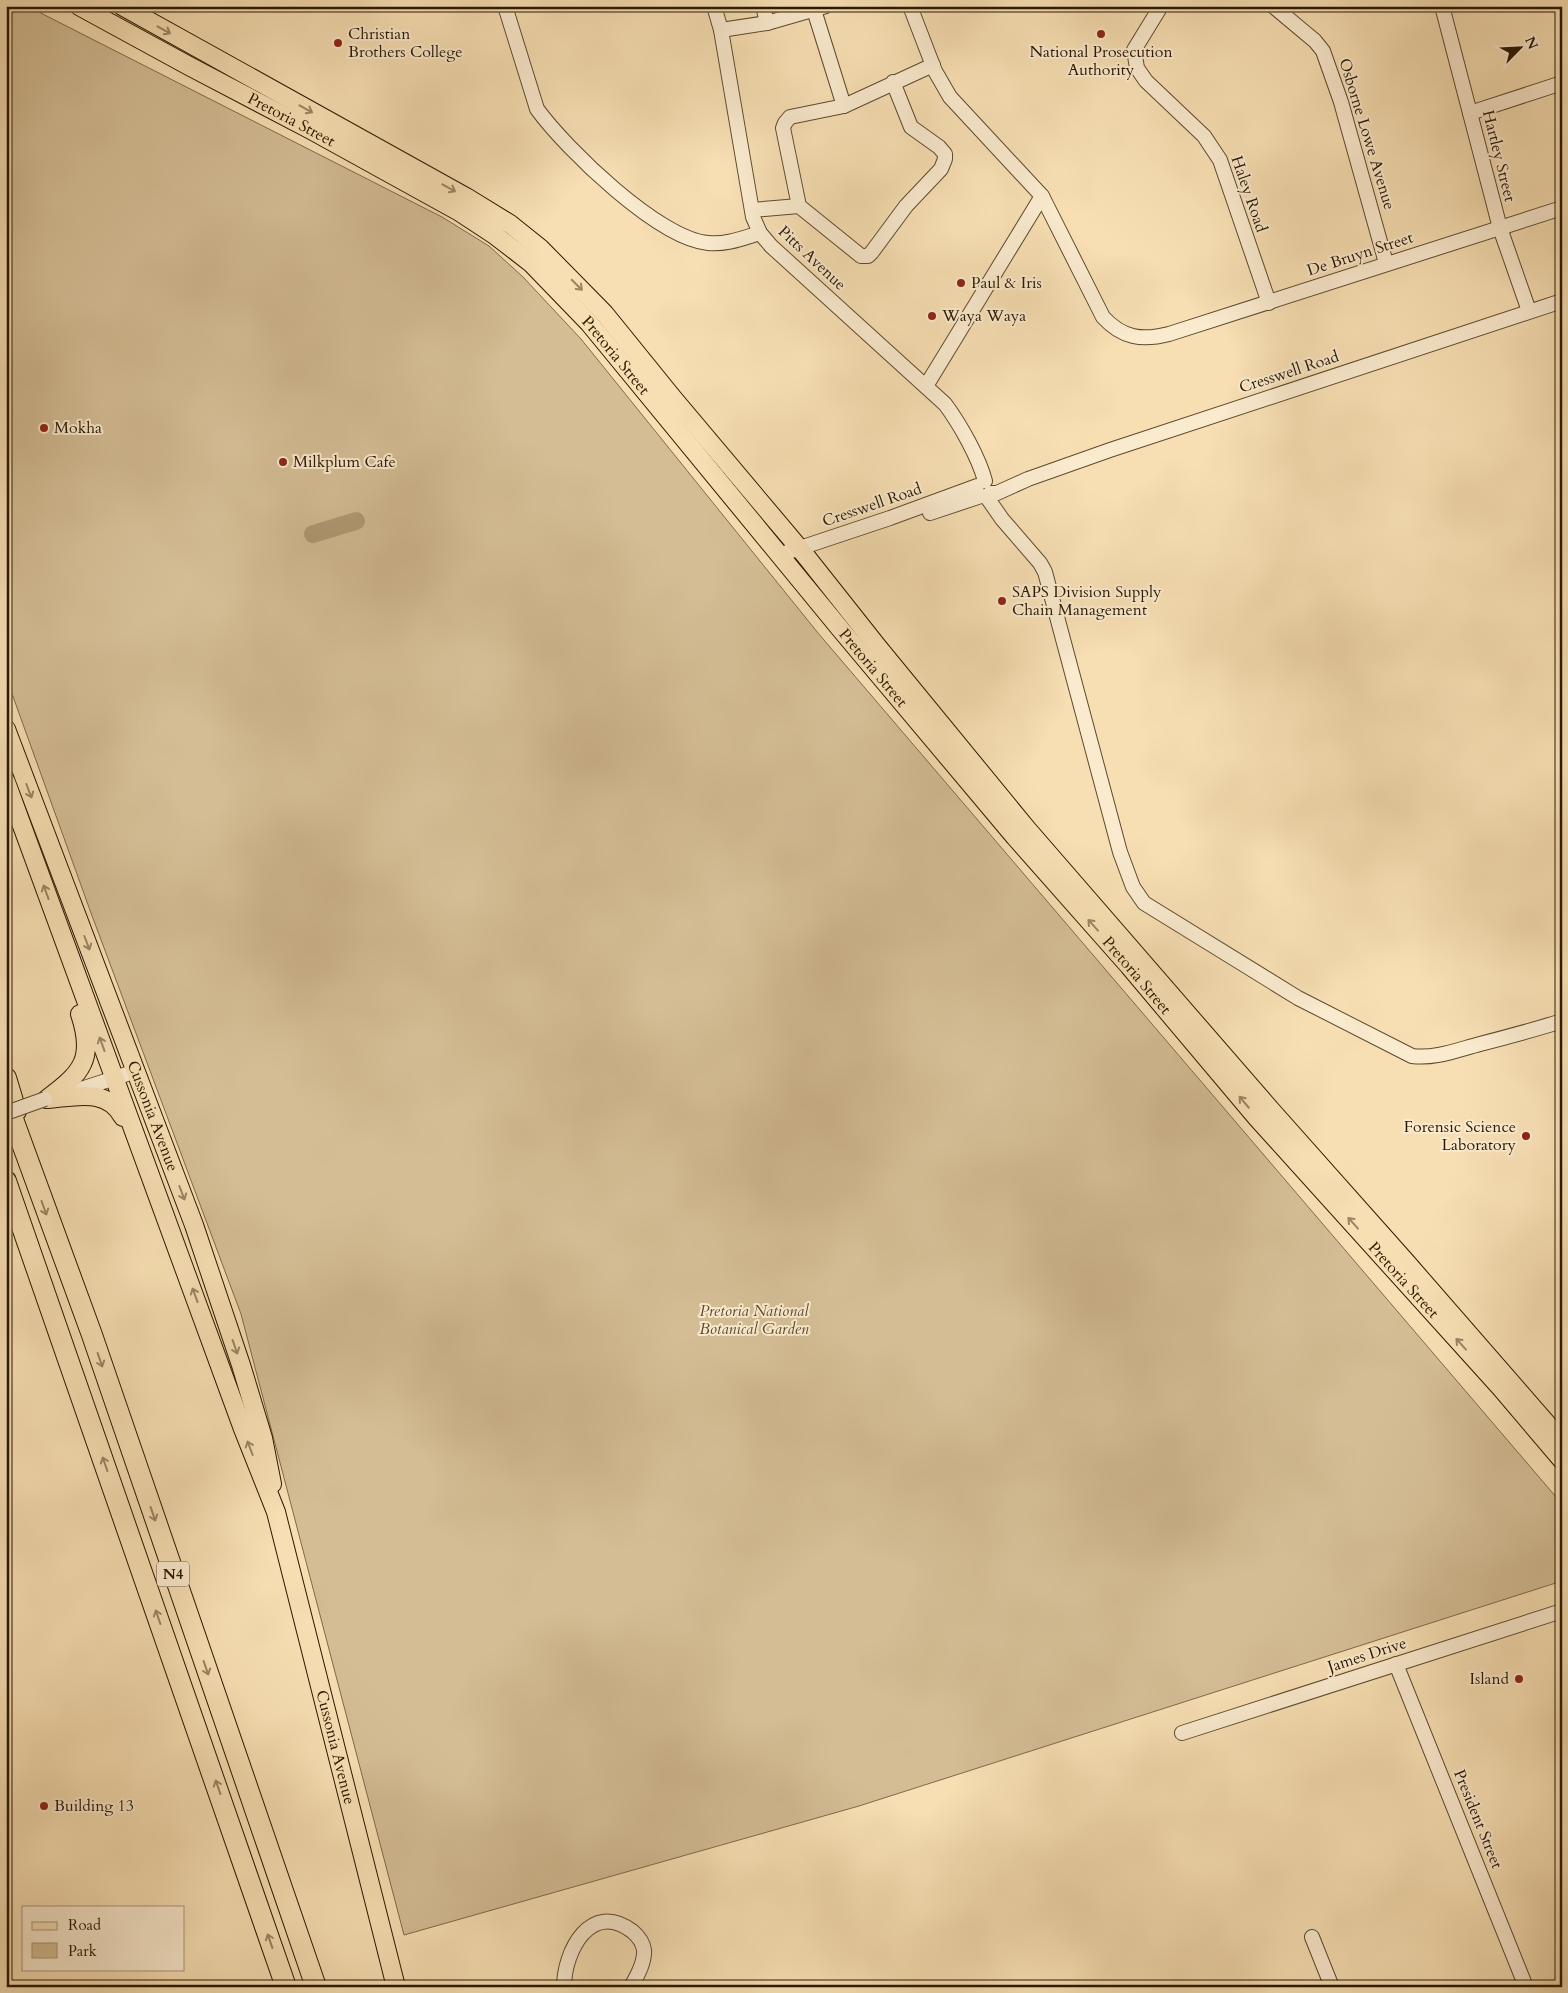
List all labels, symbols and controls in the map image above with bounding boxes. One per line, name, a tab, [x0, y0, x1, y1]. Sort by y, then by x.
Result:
north arrow	[1496, 22, 1546, 72]
place label: Christian Brothers College	[348, 23, 462, 63]
one-way arrow	[157, 25, 172, 35]
marker: National Prosecution Authority	[1095, 28, 1107, 40]
text: N	[1520, 33, 1543, 52]
marker: Christian Brothers College	[332, 37, 344, 49]
place label: National Prosecution Authority	[1029, 41, 1173, 81]
street label: Osborne Lowe Avenue	[1333, 55, 1401, 213]
street label: Pretoria Street	[244, 88, 339, 152]
one-way arrow	[298, 105, 313, 115]
street label: Hartley Street	[1477, 108, 1521, 204]
street label: Haley Road	[1226, 153, 1273, 236]
one-way arrow	[441, 183, 455, 193]
street label: Pitts Avenue	[773, 221, 851, 295]
street label: De Bruyn Street	[1304, 226, 1416, 282]
place label: Paul & Iris	[971, 272, 1042, 294]
marker: Paul & Iris	[955, 277, 967, 289]
one-way arrow	[571, 279, 583, 291]
place label: Waya Waya	[941, 305, 1026, 327]
marker: Waya Waya	[926, 310, 938, 322]
street label: Pretoria Street	[577, 311, 655, 400]
street label: Cresswell Road	[1236, 345, 1342, 398]
place label: Mokha	[54, 417, 102, 439]
marker: Mokha	[38, 422, 50, 434]
place label: Milkplum Cafe	[293, 451, 396, 473]
marker: Milkplum Cafe	[277, 456, 289, 468]
street label: Cresswell Road	[819, 478, 925, 532]
place label: SAPS Division Supply Chain Management	[1012, 581, 1162, 621]
marker: SAPS Division Supply Chain Management	[996, 595, 1008, 607]
street label: Pretoria Street	[834, 624, 913, 712]
one-way arrow	[25, 783, 35, 798]
one-way arrow	[41, 884, 50, 900]
one-way arrow	[1088, 919, 1099, 932]
street label: Pretoria Street	[1097, 932, 1176, 1019]
one-way arrow	[83, 935, 93, 950]
one-way arrow	[96, 1037, 106, 1053]
street label: Cussonia Avenue	[122, 1057, 184, 1175]
one-way arrow	[1239, 1096, 1250, 1109]
place label: Forensic Science Laboratory	[1404, 1116, 1517, 1156]
marker: Forensic Science Laboratory	[1520, 1130, 1532, 1142]
one-way arrow	[178, 1185, 187, 1201]
one-way arrow	[41, 1200, 50, 1215]
one-way arrow	[1347, 1217, 1359, 1230]
street label: Pretoria Street	[1363, 1237, 1444, 1323]
one-way arrow	[190, 1288, 199, 1303]
park label: Pretoria National Botanical Garden	[699, 1300, 809, 1340]
one-way arrow	[1455, 1338, 1467, 1351]
one-way arrow	[231, 1339, 240, 1354]
one-way arrow	[96, 1352, 105, 1367]
one-way arrow	[245, 1441, 254, 1456]
one-way arrow	[100, 1456, 109, 1472]
one-way arrow	[148, 1506, 158, 1522]
road number: N4	[157, 1562, 189, 1586]
one-way arrow	[153, 1610, 162, 1625]
street label: James Drive	[1323, 1632, 1409, 1679]
one-way arrow	[202, 1659, 211, 1675]
place label: Island	[1470, 1668, 1509, 1690]
marker: Island	[1513, 1673, 1525, 1685]
street label: Cussonia Avenue	[310, 1688, 360, 1807]
street label: President Street	[1448, 1766, 1508, 1872]
one-way arrow	[212, 1779, 222, 1795]
place label: Building 13	[54, 1795, 134, 1817]
marker: Building 13	[38, 1800, 50, 1812]
legend	[22, 1906, 185, 1970]
text: Road	[68, 1915, 101, 1935]
one-way arrow	[265, 1933, 275, 1949]
text: Park	[68, 1941, 97, 1961]

